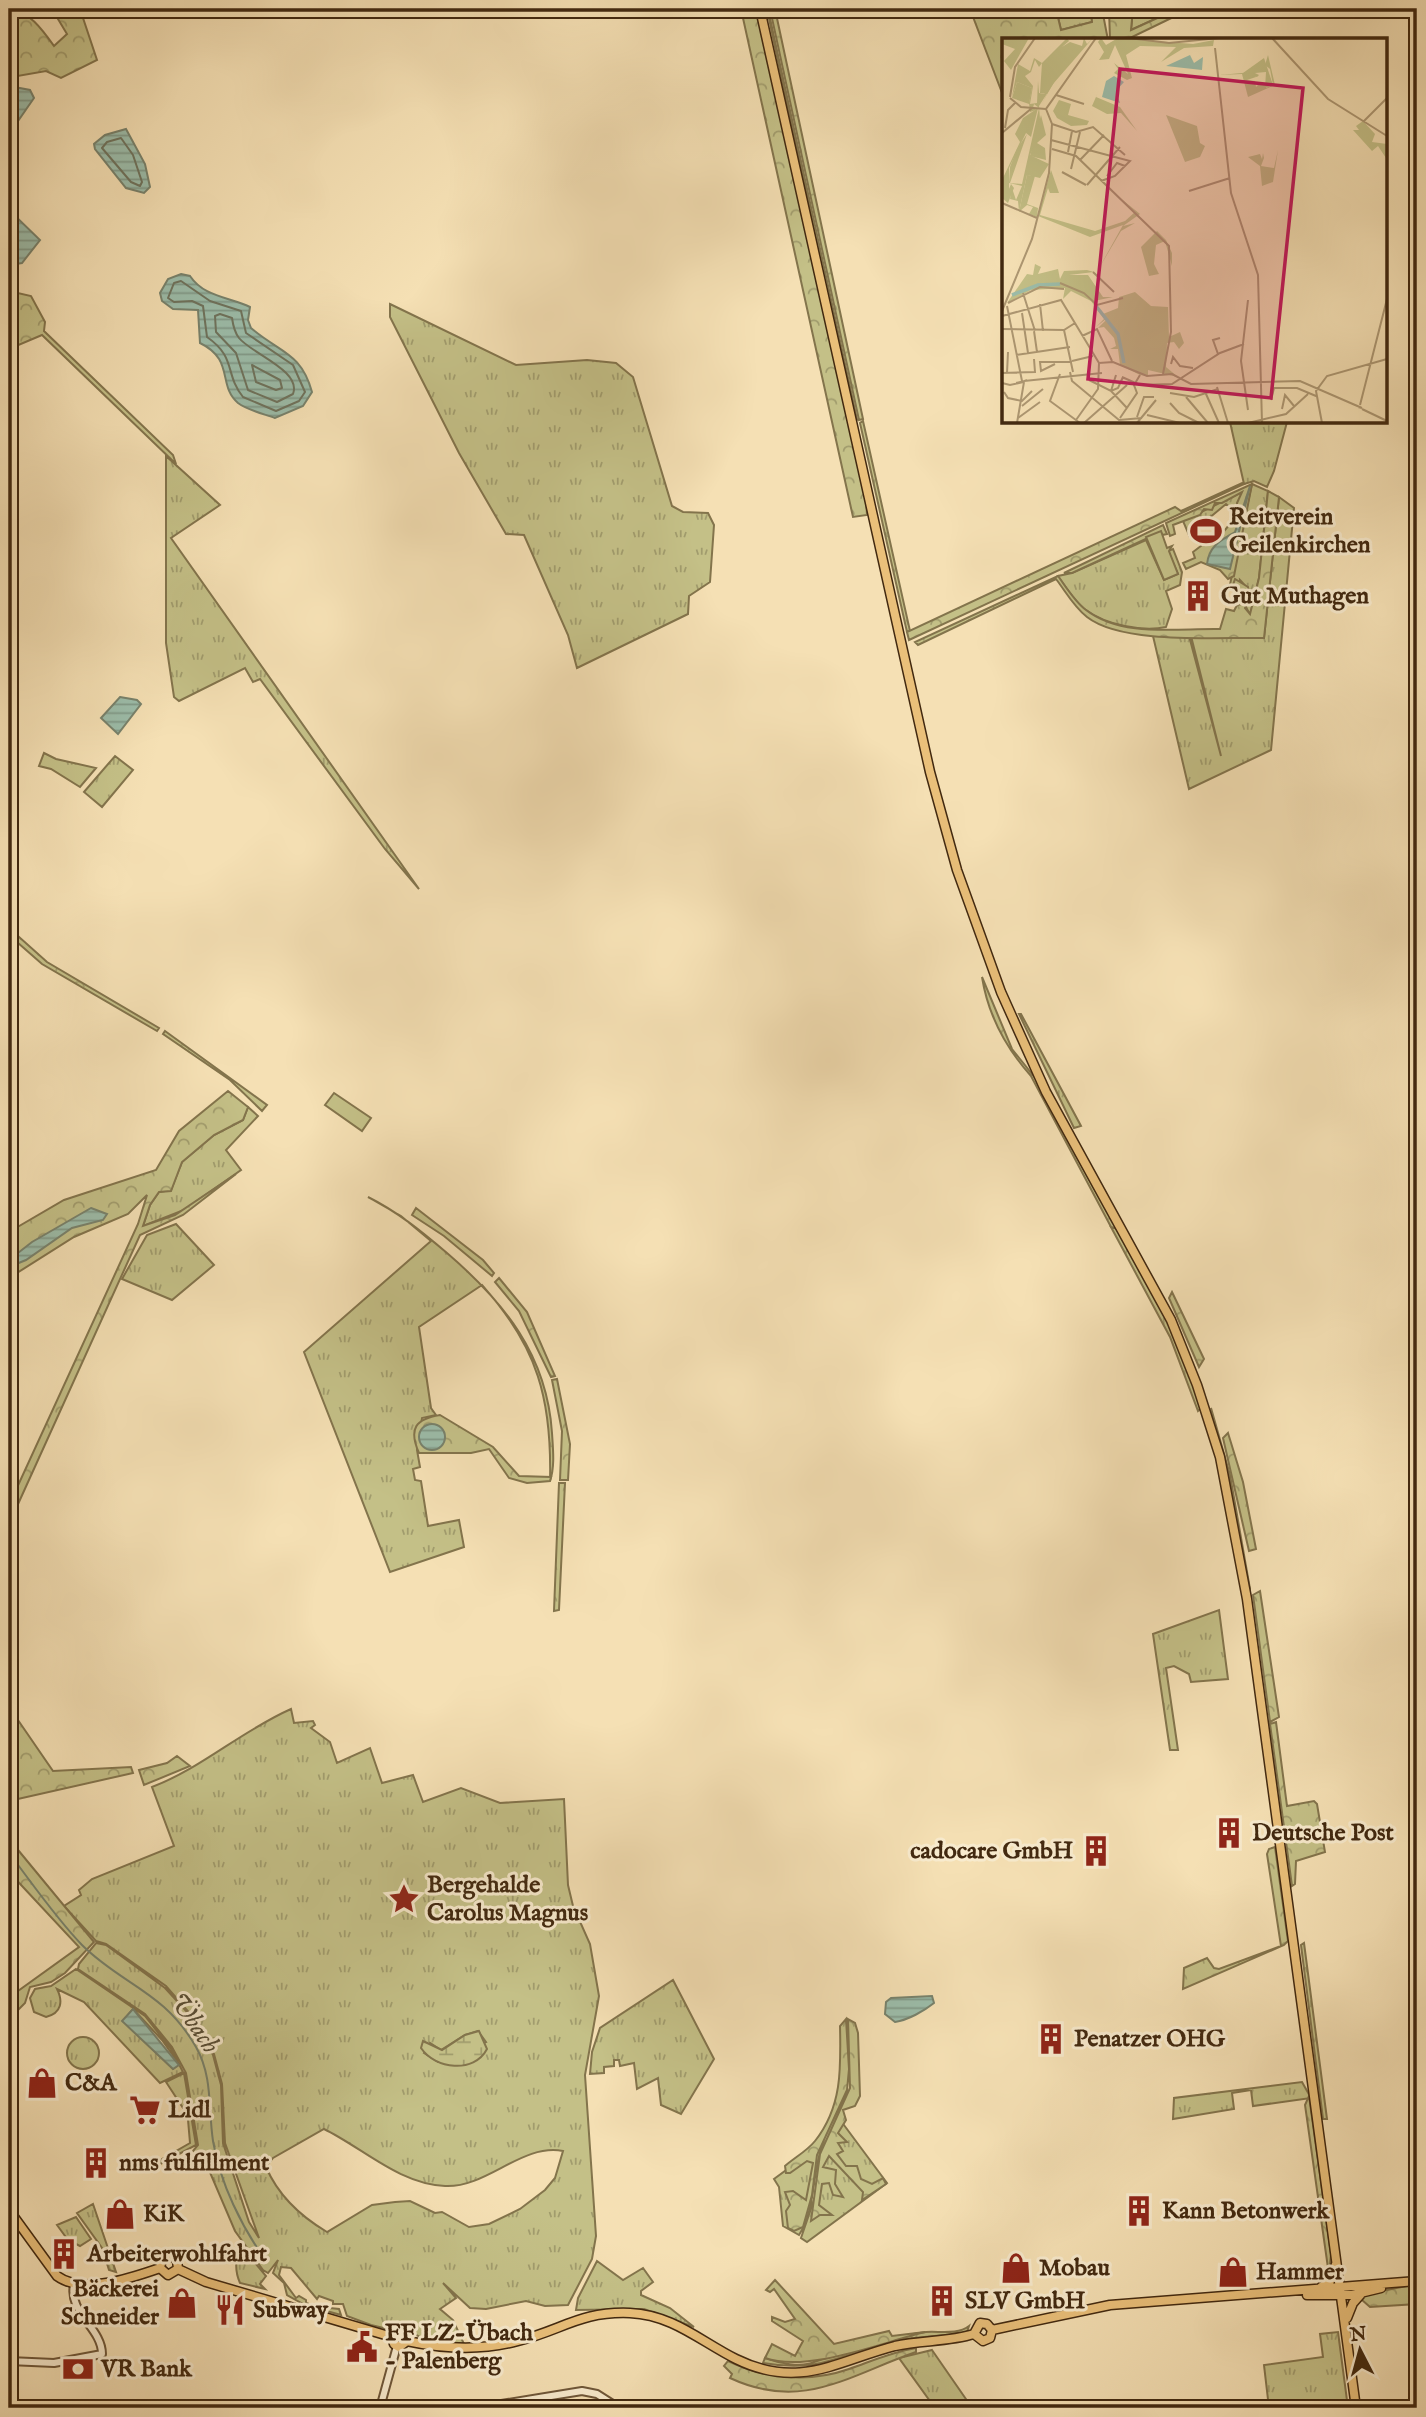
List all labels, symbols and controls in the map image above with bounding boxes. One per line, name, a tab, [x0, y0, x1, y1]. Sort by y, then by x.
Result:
inset map	[1002, 38, 1388, 424]
place label: Reitverein Geilenkirchen	[1229, 502, 1371, 561]
sports icon: Reitverein Geilenkirchen	[1189, 514, 1223, 548]
building icon: Gut Muthagen	[1181, 579, 1215, 613]
place label: Gut Muthagen	[1221, 581, 1369, 612]
building icon: Deutsche Post	[1212, 1816, 1246, 1850]
place label: Deutsche Post	[1252, 1818, 1394, 1849]
building icon: cadocare GmbH	[1079, 1834, 1113, 1868]
place label: cadocare GmbH	[910, 1836, 1073, 1867]
place label: Bergehalde Carolus Magnus	[427, 1870, 589, 1929]
place icon: Bergehalde Carolus Magnus	[387, 1882, 421, 1916]
water label: Übach	[161, 1986, 227, 2060]
building icon: Penatzer OHG	[1034, 2022, 1068, 2056]
place label: Penatzer OHG	[1074, 2024, 1226, 2055]
shop icon: C&A	[25, 2066, 59, 2100]
place label: C&A	[65, 2068, 118, 2099]
supermarket icon: Lidl	[128, 2093, 162, 2127]
place label: Lidl	[168, 2095, 211, 2126]
building icon: nms fulfillment	[79, 2146, 113, 2180]
place label: nms fulfillment	[119, 2148, 270, 2179]
building icon: Kann Betonwerk	[1122, 2194, 1156, 2228]
place label: Kann Betonwerk	[1162, 2196, 1330, 2227]
shop icon: KiK	[103, 2197, 137, 2231]
place label: KiK	[143, 2199, 186, 2230]
building icon: Arbeiterwohlfahrt	[47, 2237, 81, 2271]
place label: Arbeiterwohlfahrt	[86, 2239, 268, 2270]
shop icon: Mobau	[999, 2251, 1033, 2285]
place label: Mobau	[1039, 2253, 1110, 2284]
shop icon: Hammer	[1216, 2255, 1250, 2289]
place label: Hammer	[1256, 2257, 1344, 2288]
place label: Bäckerei Schneider	[61, 2274, 160, 2333]
building icon: SLV GmbH	[925, 2284, 959, 2318]
shop icon: Bäckerei Schneider	[165, 2286, 199, 2320]
place label: SLV GmbH	[965, 2286, 1086, 2317]
restaurant icon: Subway	[213, 2293, 247, 2327]
place label: Subway	[253, 2295, 329, 2326]
north arrow	[1324, 2316, 1394, 2386]
place label: FF LZ-Übach - Palenberg	[385, 2318, 533, 2377]
text: N	[1348, 2322, 1368, 2348]
public building icon: FF LZ-Übach - Palenberg	[345, 2330, 379, 2364]
bank icon: VR Bank	[61, 2352, 95, 2386]
place label: VR Bank	[100, 2354, 193, 2385]

